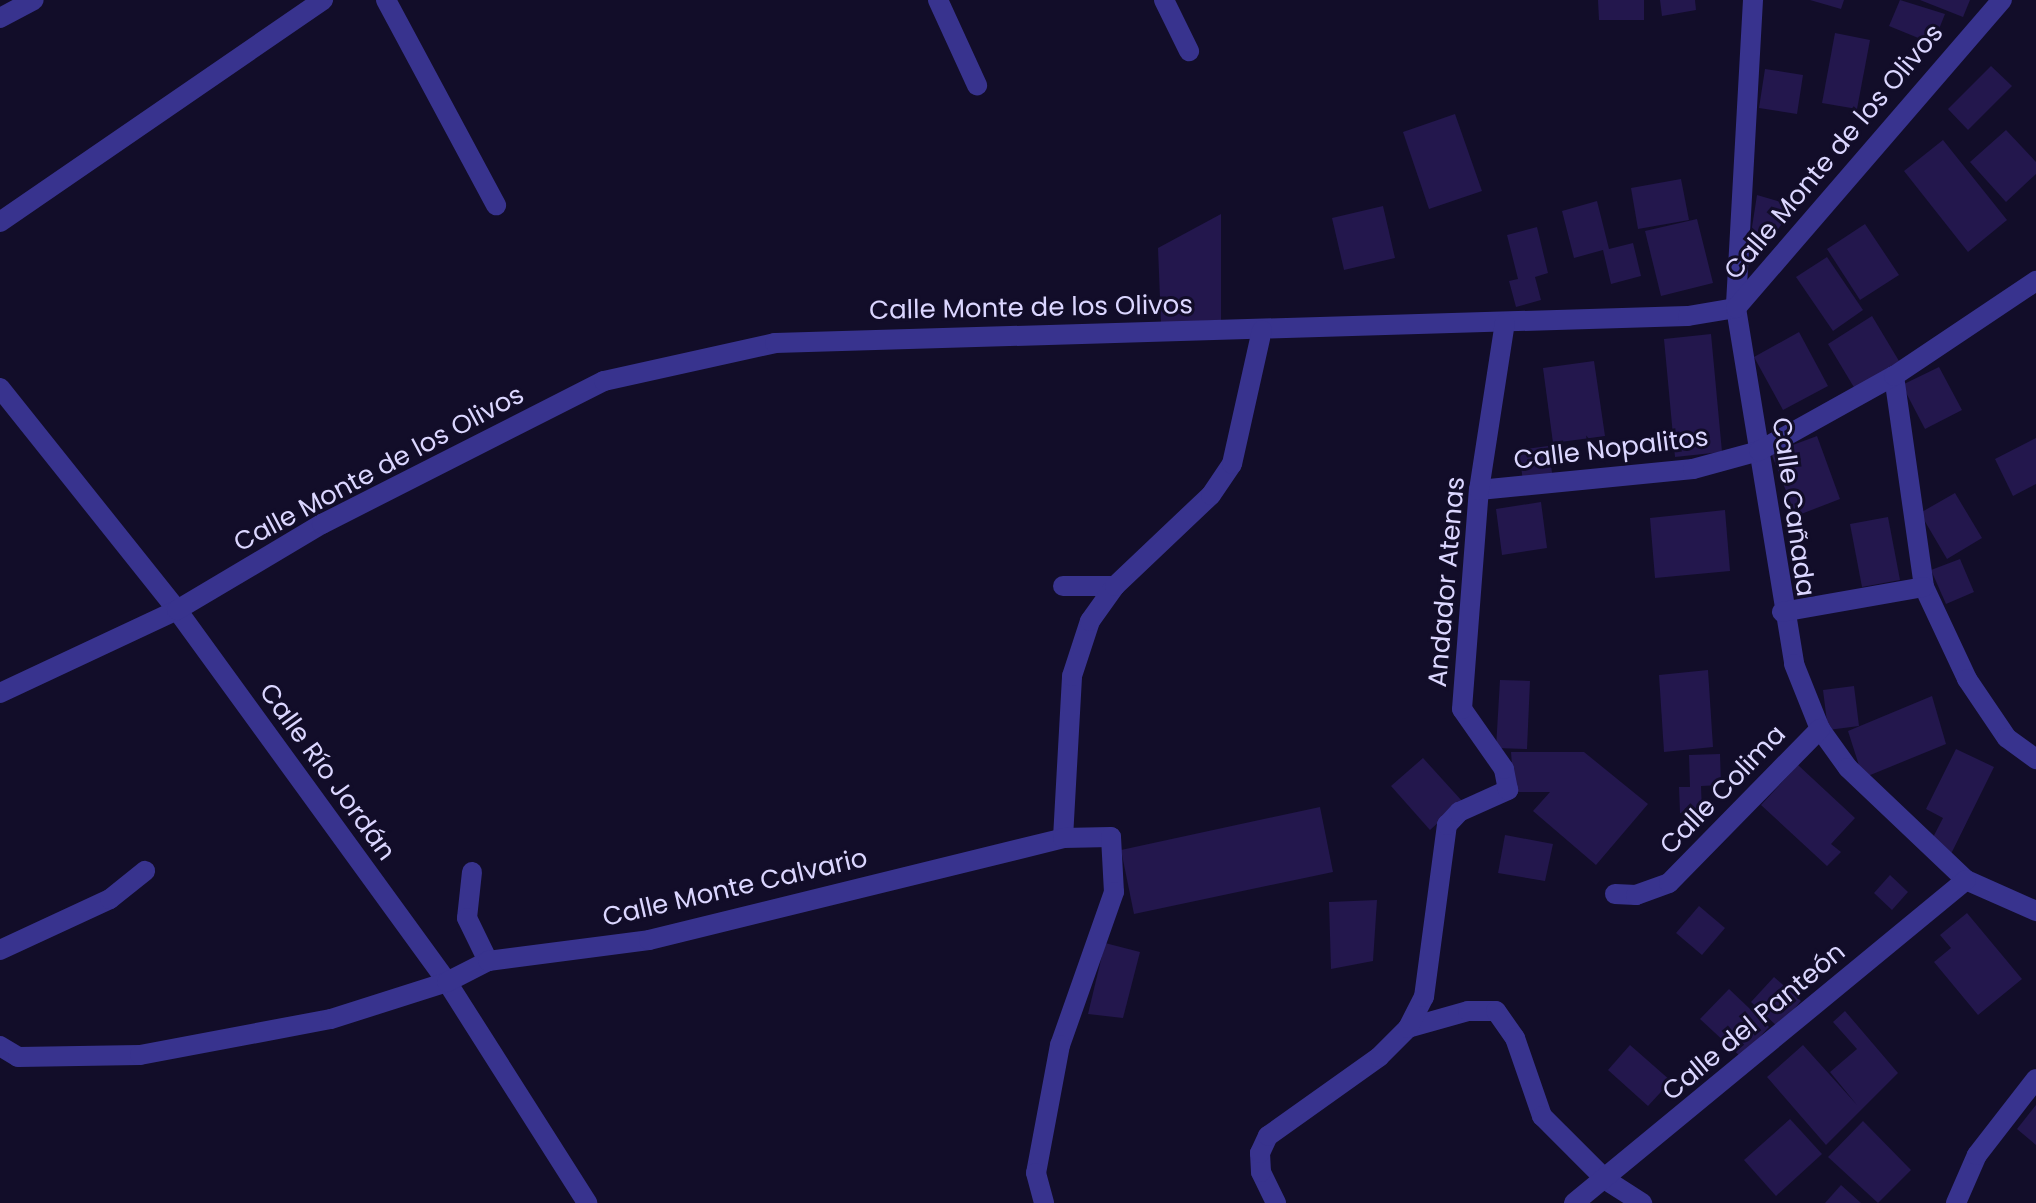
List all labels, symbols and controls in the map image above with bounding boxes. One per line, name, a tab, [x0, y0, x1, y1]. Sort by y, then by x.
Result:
street label: Calle Monte de los Olivos	[1718, 18, 1950, 286]
street label: Calle Monte de los Olivos	[869, 290, 1193, 326]
street label: Calle Monte de los Olivos	[229, 379, 529, 559]
street label: Calle Cañada	[1765, 415, 1821, 599]
street label: Calle Nopalitos	[1512, 422, 1710, 476]
street label: Andador Atenas	[1422, 476, 1472, 688]
street label: Calle Río Jordán	[252, 677, 402, 867]
street label: Calle Colima	[1654, 719, 1792, 861]
street label: Calle Monte Calvario	[600, 842, 870, 934]
street label: Calle del Panteón	[1656, 937, 1852, 1107]

